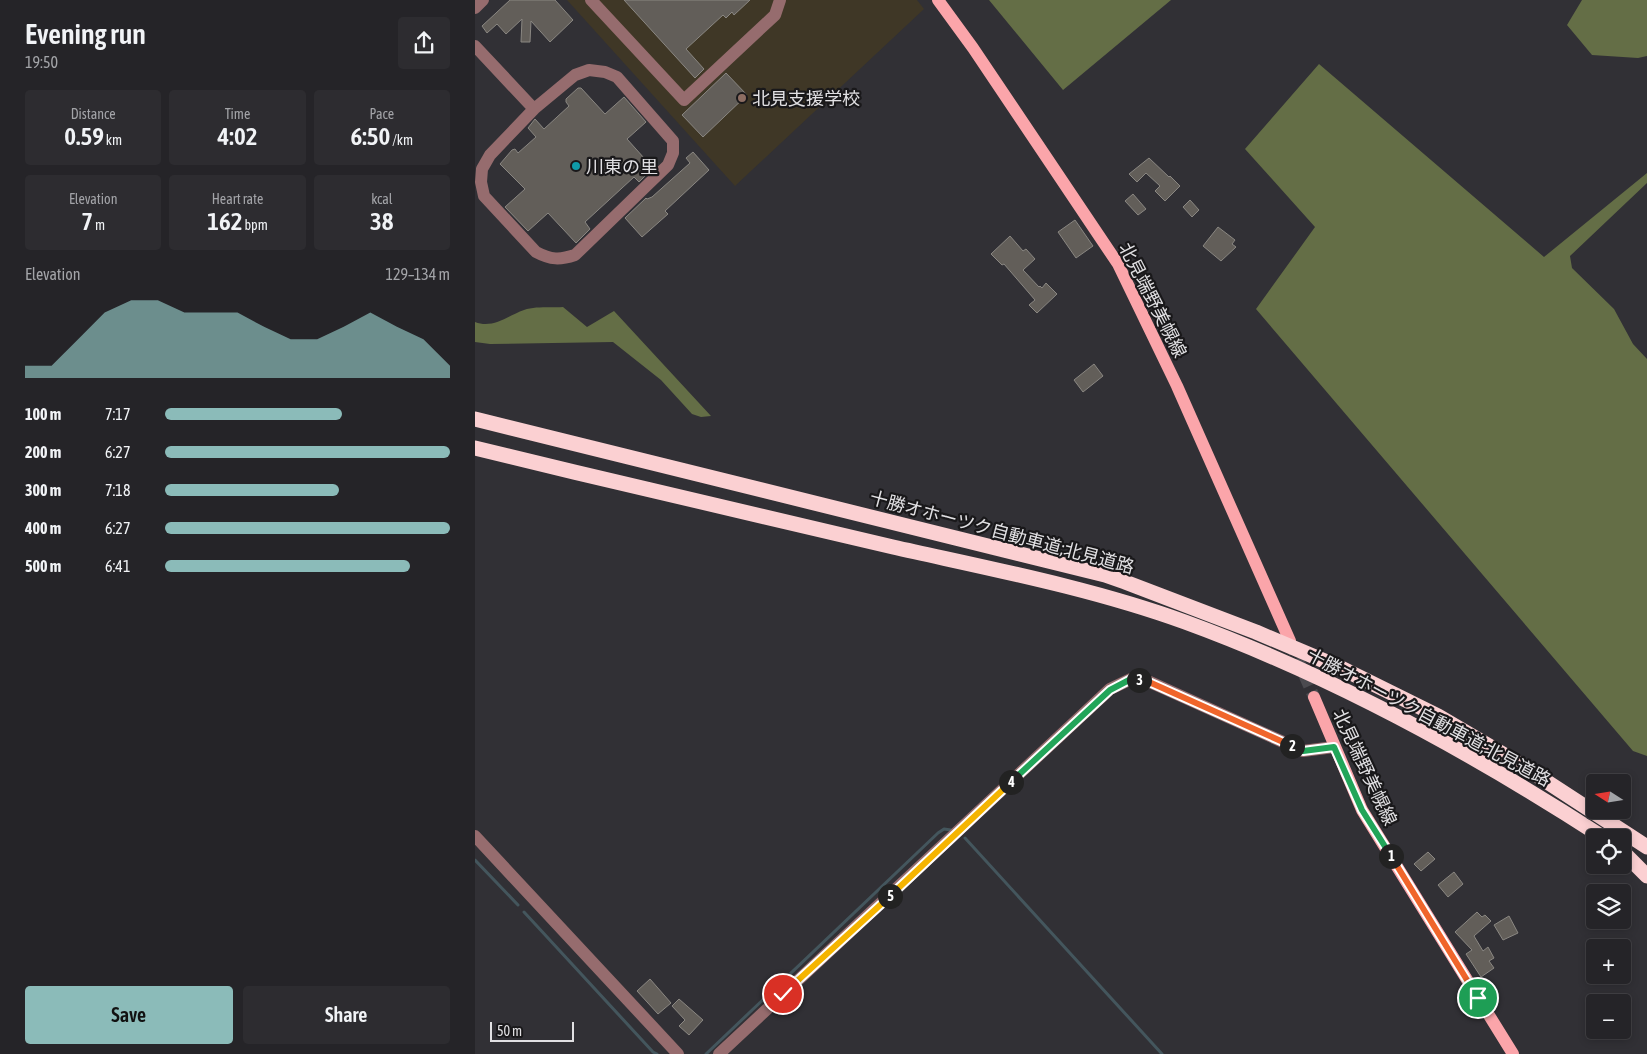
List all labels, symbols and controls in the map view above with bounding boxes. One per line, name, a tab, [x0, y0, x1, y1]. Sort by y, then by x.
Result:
button: share	[398, 17, 450, 69]
text: Evening run	[25, 18, 146, 50]
text: 19:50	[25, 53, 58, 71]
place label: 北見支援学校	[752, 88, 860, 109]
marker: 北見支援学校	[736, 92, 748, 104]
text: Distance	[71, 106, 116, 122]
text: Time	[225, 106, 250, 122]
text: Pace	[370, 106, 394, 122]
text: 0.59	[64, 122, 104, 150]
text: 4:02	[217, 122, 258, 150]
text: 6:50	[351, 122, 390, 150]
text: km	[104, 132, 122, 148]
text: /km	[390, 132, 413, 148]
place label: 川東の里	[586, 156, 658, 177]
marker: 川東の里	[570, 160, 582, 172]
text: Elevation	[69, 191, 117, 207]
text: Heart rate	[212, 191, 263, 207]
text: kcal	[371, 191, 392, 207]
text: 7	[81, 207, 93, 235]
text: 162	[207, 207, 242, 235]
text: 38	[370, 207, 394, 235]
text: m	[93, 217, 105, 233]
text: bpm	[242, 217, 268, 233]
street label: 北見端野美幌線	[1115, 239, 1191, 361]
text: Elevation	[25, 265, 80, 283]
text: 129–134 m	[386, 265, 450, 283]
text: 100 m	[25, 405, 61, 423]
text: 7:17	[105, 405, 130, 423]
text: 200 m	[25, 443, 61, 461]
text: 6:27	[105, 443, 130, 461]
text: 300 m	[25, 481, 61, 499]
text: 7:18	[105, 481, 130, 499]
street label: 十勝オホーツク自動車道;北見道路	[868, 487, 1136, 577]
text: 400 m	[25, 519, 61, 537]
text: 6:27	[105, 519, 130, 537]
text: 500 m	[25, 557, 61, 575]
text: 6:41	[105, 557, 130, 575]
street label: 十勝オホーツク自動車道;北見道路	[1304, 644, 1554, 790]
pin: 3	[1127, 668, 1151, 692]
text: 3	[1136, 672, 1143, 688]
street label: 北見端野美幌線	[1329, 705, 1401, 829]
pin: 2	[1279, 734, 1305, 758]
text: 2	[1289, 738, 1296, 754]
pin: 4	[999, 770, 1023, 794]
text: 4	[1008, 774, 1015, 790]
north arrow	[1586, 774, 1631, 819]
map controls	[1586, 774, 1631, 1039]
button: locate	[1586, 829, 1631, 874]
pin: 1	[1379, 844, 1403, 868]
text: 1	[1388, 848, 1395, 864]
pin: 5	[877, 884, 903, 908]
button: layers	[1586, 884, 1631, 929]
text: 5	[887, 888, 894, 904]
button: +	[1586, 939, 1631, 984]
pin	[762, 973, 804, 1015]
pin	[1457, 977, 1499, 1019]
icon: check	[769, 980, 797, 1008]
icon: arrive	[1464, 984, 1492, 1012]
button: Save	[25, 986, 233, 1044]
button: Share	[243, 986, 450, 1044]
button: −	[1586, 994, 1631, 1039]
scale bar	[490, 1019, 574, 1042]
text: 50 m	[497, 1023, 522, 1039]

